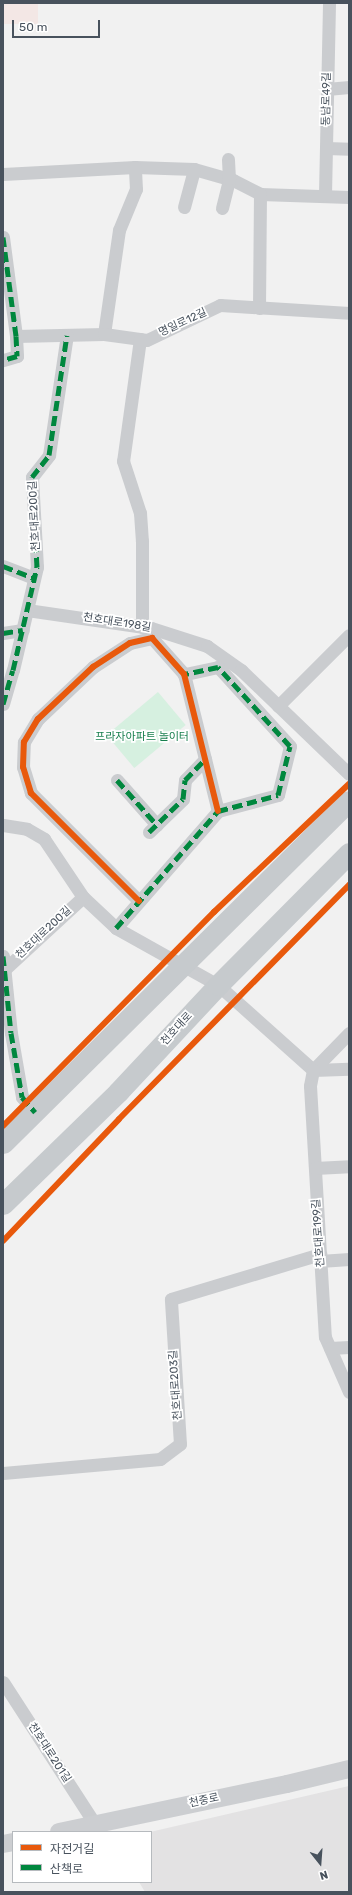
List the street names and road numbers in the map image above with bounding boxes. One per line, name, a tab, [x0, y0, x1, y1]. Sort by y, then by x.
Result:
street label: 동남로49길	[320, 72, 334, 126]
street label: 명일로12길	[157, 306, 209, 340]
street label: 천호대로200길	[27, 480, 43, 552]
street label: 천호대로198길	[82, 611, 152, 635]
street label: 천호대로200길	[14, 904, 74, 962]
street label: 천호대로	[158, 1010, 196, 1048]
street label: 천호대로199길	[310, 1198, 328, 1268]
street label: 천호대로203길	[167, 1349, 185, 1421]
street label: 천호대로201길	[25, 1721, 73, 1785]
street label: 천중로	[188, 1791, 220, 1811]

